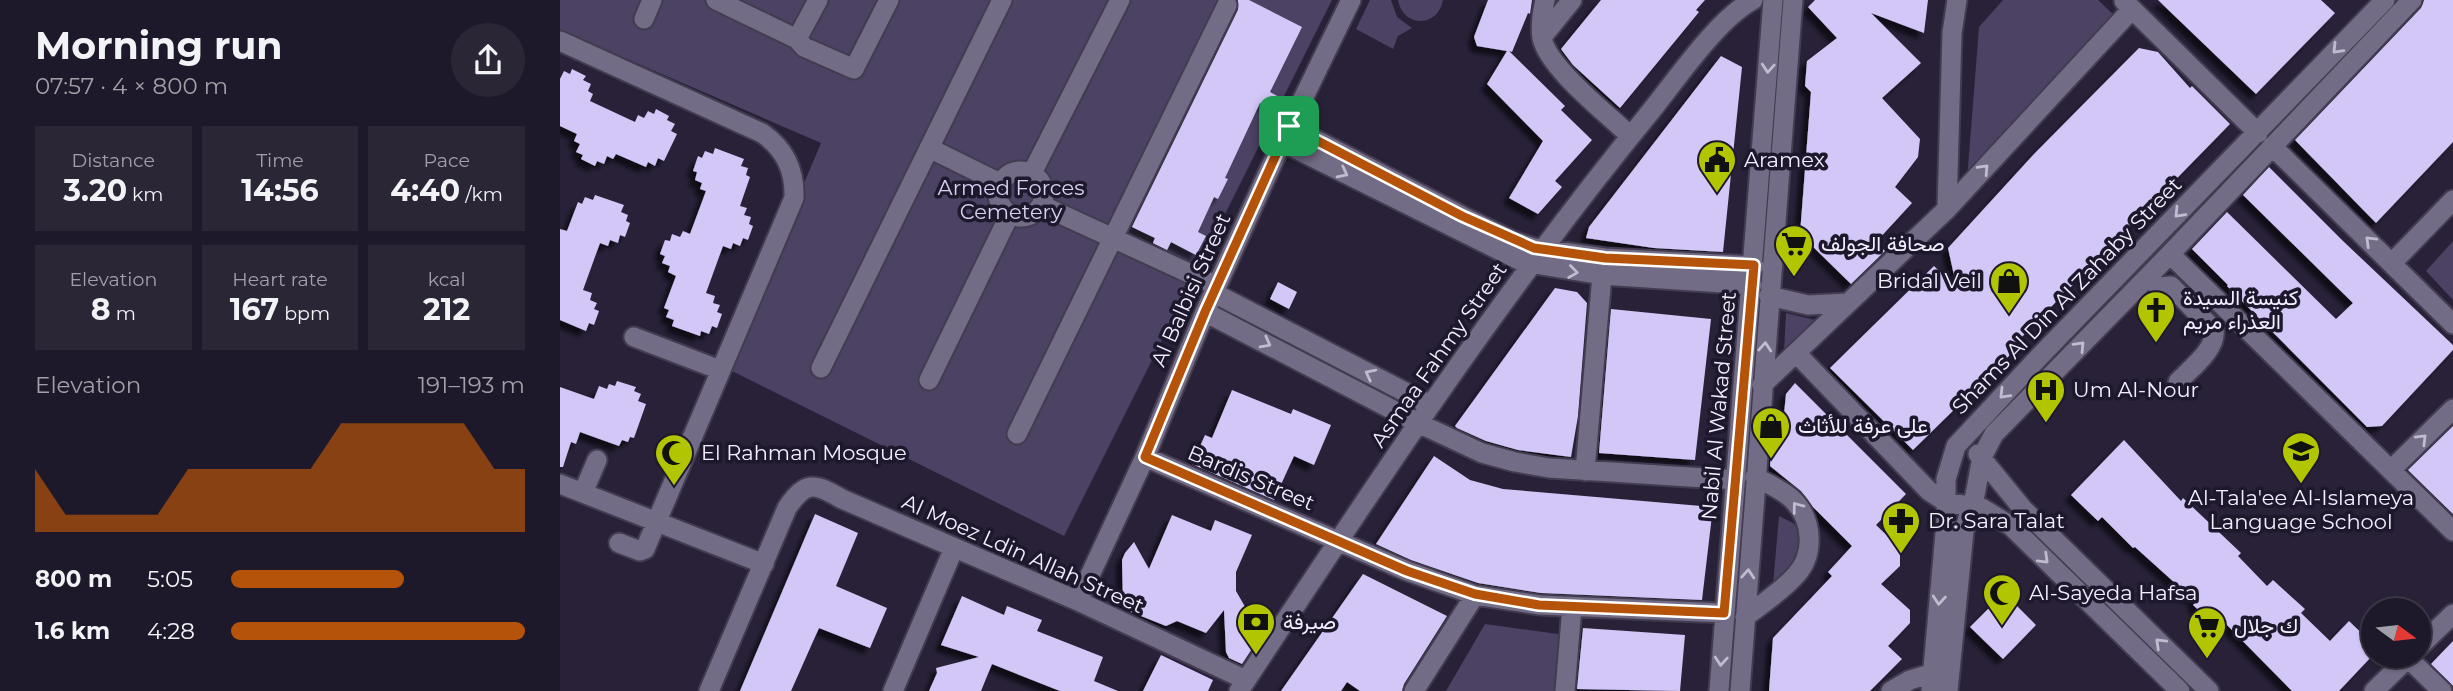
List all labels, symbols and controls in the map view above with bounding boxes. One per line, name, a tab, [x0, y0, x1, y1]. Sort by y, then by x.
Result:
text: Morning run	[35, 22, 283, 69]
button: share	[451, 23, 525, 97]
one-way arrow	[2333, 41, 2346, 54]
one-way arrow	[1761, 63, 1776, 74]
text: 07:57 · 4 × 800 m	[35, 72, 228, 100]
pin	[1259, 96, 1319, 156]
icon: arrive	[1270, 107, 1308, 145]
public building icon: Aramex	[1696, 139, 1738, 194]
place label: Aramex	[1744, 147, 1825, 172]
text: Distance	[72, 149, 155, 172]
text: Time	[256, 149, 304, 172]
text: Pace	[423, 149, 470, 172]
one-way arrow	[1336, 164, 1348, 178]
one-way arrow	[1976, 164, 1988, 177]
text: 3.20	[63, 172, 127, 209]
text: 14:56	[241, 172, 319, 209]
text: 4:40	[390, 172, 460, 209]
street label: Shams Al Din Al Zahaby Street	[1947, 172, 2187, 419]
park label: Armed Forces Cemetery	[938, 175, 1084, 224]
text: km	[127, 183, 164, 206]
text: /km	[460, 183, 503, 206]
one-way arrow	[2175, 205, 2188, 218]
street label: Al Balbisi Street	[1146, 209, 1235, 370]
supermarket icon: صحافة الجولف	[1773, 223, 1815, 278]
place label: صحافة الجولف	[1821, 231, 1945, 257]
one-way arrow	[2365, 237, 2378, 250]
street label: Asmaa Fahmy Street	[1365, 258, 1512, 452]
shop icon: Bridal Veil	[1988, 260, 2030, 315]
one-way arrow	[1567, 264, 1579, 279]
text: Elevation	[69, 268, 157, 291]
text: Heart rate	[232, 268, 328, 291]
text: kcal	[428, 268, 466, 291]
place label: Bridal Veil	[1877, 268, 1982, 293]
place label: كنيسة السيدة العذراء مريم	[2183, 285, 2298, 336]
church icon: كنيسة السيدة العذراء مريم	[2135, 289, 2177, 344]
text: 8	[91, 291, 111, 328]
text: 167	[230, 291, 279, 328]
text: 212	[423, 291, 470, 328]
street label: Nabil Al Wakad Street	[1696, 291, 1741, 521]
text: m	[111, 302, 136, 325]
text: bpm	[279, 302, 330, 325]
one-way arrow	[1258, 335, 1271, 349]
one-way arrow	[1757, 341, 1772, 352]
one-way arrow	[2072, 341, 2085, 354]
one-way arrow	[1364, 368, 1377, 382]
hospital icon: Um Al-Nour	[2025, 369, 2067, 424]
text: Elevation	[35, 371, 141, 399]
text: 191–193 m	[418, 371, 525, 399]
place label: Um Al-Nour	[2073, 377, 2199, 402]
one-way arrow	[1999, 386, 2012, 399]
shop icon: على عرفة للأثاث	[1750, 405, 1792, 460]
place label: على عرفة للأثاث	[1798, 413, 1928, 439]
school or university icon: Al-Tala'ee Al-Islameya Language School	[2280, 430, 2322, 485]
mosque icon: El Rahman Mosque	[653, 432, 695, 487]
one-way arrow	[2414, 435, 2427, 448]
place label: El Rahman Mosque	[701, 440, 907, 465]
street label: Bardis Street	[1184, 440, 1318, 516]
place label: Al-Tala'ee Al-Islameya Language School	[2188, 485, 2414, 534]
street label: Al Moez Ldin Allah Street	[898, 489, 1148, 618]
pharmacy icon: Dr. Sara Talat	[1880, 500, 1922, 555]
one-way arrow	[1793, 502, 1805, 514]
place label: Dr. Sara Talat	[1928, 508, 2065, 533]
one-way arrow	[2036, 551, 2048, 563]
text: 800 m	[35, 565, 112, 593]
text: 5:05	[147, 565, 193, 593]
one-way arrow	[1740, 568, 1755, 579]
mosque icon: Al-Sayeda Hafsa	[1981, 572, 2023, 627]
place label: Al-Sayeda Hafsa	[2029, 580, 2197, 605]
one-way arrow	[1932, 595, 1947, 606]
north arrow	[2361, 598, 2431, 668]
map controls	[2361, 598, 2431, 668]
bank icon: صيرفة	[1235, 601, 1277, 656]
supermarket icon: ك جلال	[2186, 605, 2228, 660]
place label: صيرفة	[1283, 609, 1336, 635]
place label: ك جلال	[2234, 613, 2298, 638]
text: 1.6 km	[35, 617, 110, 645]
text: 4:28	[147, 617, 195, 645]
one-way arrow	[2155, 639, 2168, 652]
one-way arrow	[1714, 656, 1729, 667]

